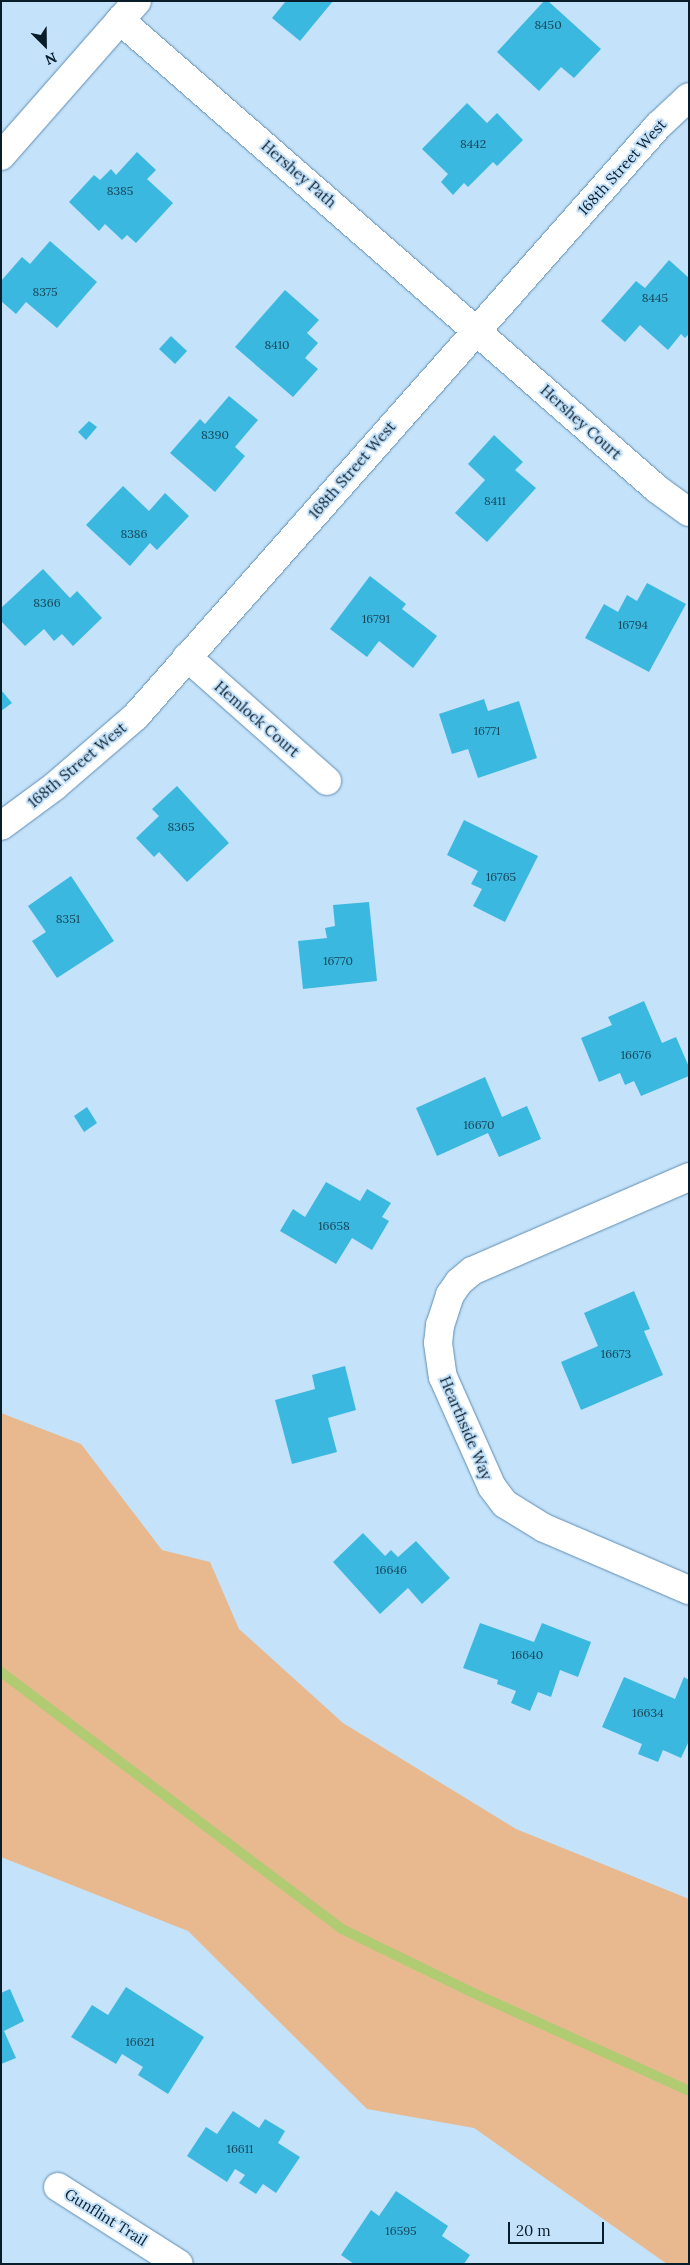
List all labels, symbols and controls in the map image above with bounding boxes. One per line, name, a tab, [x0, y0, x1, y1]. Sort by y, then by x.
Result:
house number: 8450	[534, 18, 562, 32]
north arrow	[20, 20, 70, 70]
text: N	[42, 48, 59, 69]
street label: 168th Street West	[574, 115, 670, 219]
street label: Hershey Path	[258, 137, 340, 211]
house number: 8442	[460, 137, 486, 151]
house number: 8385	[107, 184, 133, 198]
house number: 8375	[32, 285, 58, 299]
house number: 8445	[642, 291, 668, 305]
house number: 8410	[264, 338, 290, 352]
street label: Hershey Court	[537, 381, 625, 463]
street label: 168th Street West	[305, 418, 399, 522]
house number: 8390	[201, 428, 229, 442]
house number: 8411	[484, 494, 506, 508]
house number: 8386	[120, 527, 148, 541]
house number: 8366	[33, 596, 61, 610]
house number: 16791	[362, 612, 390, 626]
house number: 16794	[618, 618, 648, 632]
street label: Hemlock Court	[211, 677, 303, 761]
street label: 168th Street West	[24, 719, 130, 811]
house number: 16771	[474, 724, 500, 738]
house number: 8365	[168, 820, 194, 834]
house number: 16765	[486, 870, 516, 884]
house number: 8351	[56, 912, 80, 926]
house number: 16770	[323, 954, 353, 968]
house number: 16676	[621, 1048, 651, 1062]
house number: 16670	[463, 1118, 495, 1132]
house number: 16658	[318, 1219, 350, 1233]
house number: 16673	[601, 1347, 631, 1361]
street label: Hearthside Way	[436, 1374, 496, 1482]
house number: 16646	[375, 1563, 407, 1577]
house number: 16640	[511, 1648, 543, 1662]
house number: 16634	[632, 1706, 664, 1720]
house number: 16621	[125, 2035, 155, 2049]
house number: 16611	[227, 2142, 253, 2156]
street label: Gunflint Trail	[61, 2185, 151, 2249]
scale bar	[510, 2212, 606, 2244]
text: 20 m	[516, 2221, 551, 2240]
house number: 16595	[385, 2224, 417, 2238]

